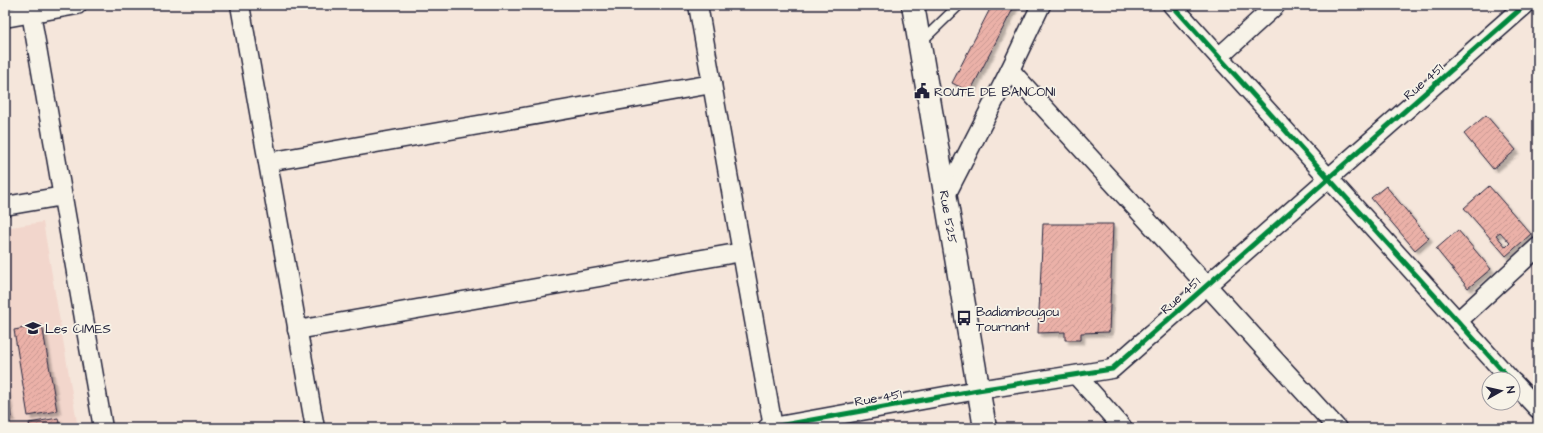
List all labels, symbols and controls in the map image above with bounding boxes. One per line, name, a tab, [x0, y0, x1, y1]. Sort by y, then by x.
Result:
street label: Rue 451	[1400, 59, 1448, 104]
public building icon: ROUTE DE BANCONI	[913, 82, 931, 100]
place label: ROUTE DE BANCONI	[934, 83, 1055, 101]
street label: Rue 525	[934, 189, 962, 245]
street label: Rue 451	[1157, 273, 1205, 318]
place label: Badiambougou Tournant	[976, 303, 1059, 336]
bus stop icon: Badiambougou Tournant	[955, 309, 973, 327]
school or university icon: Les CIMES	[24, 319, 42, 337]
place label: Les CIMES	[45, 320, 111, 338]
north arrow	[1481, 371, 1521, 411]
street label: Rue 451	[853, 385, 904, 411]
text: N	[1502, 385, 1518, 394]

